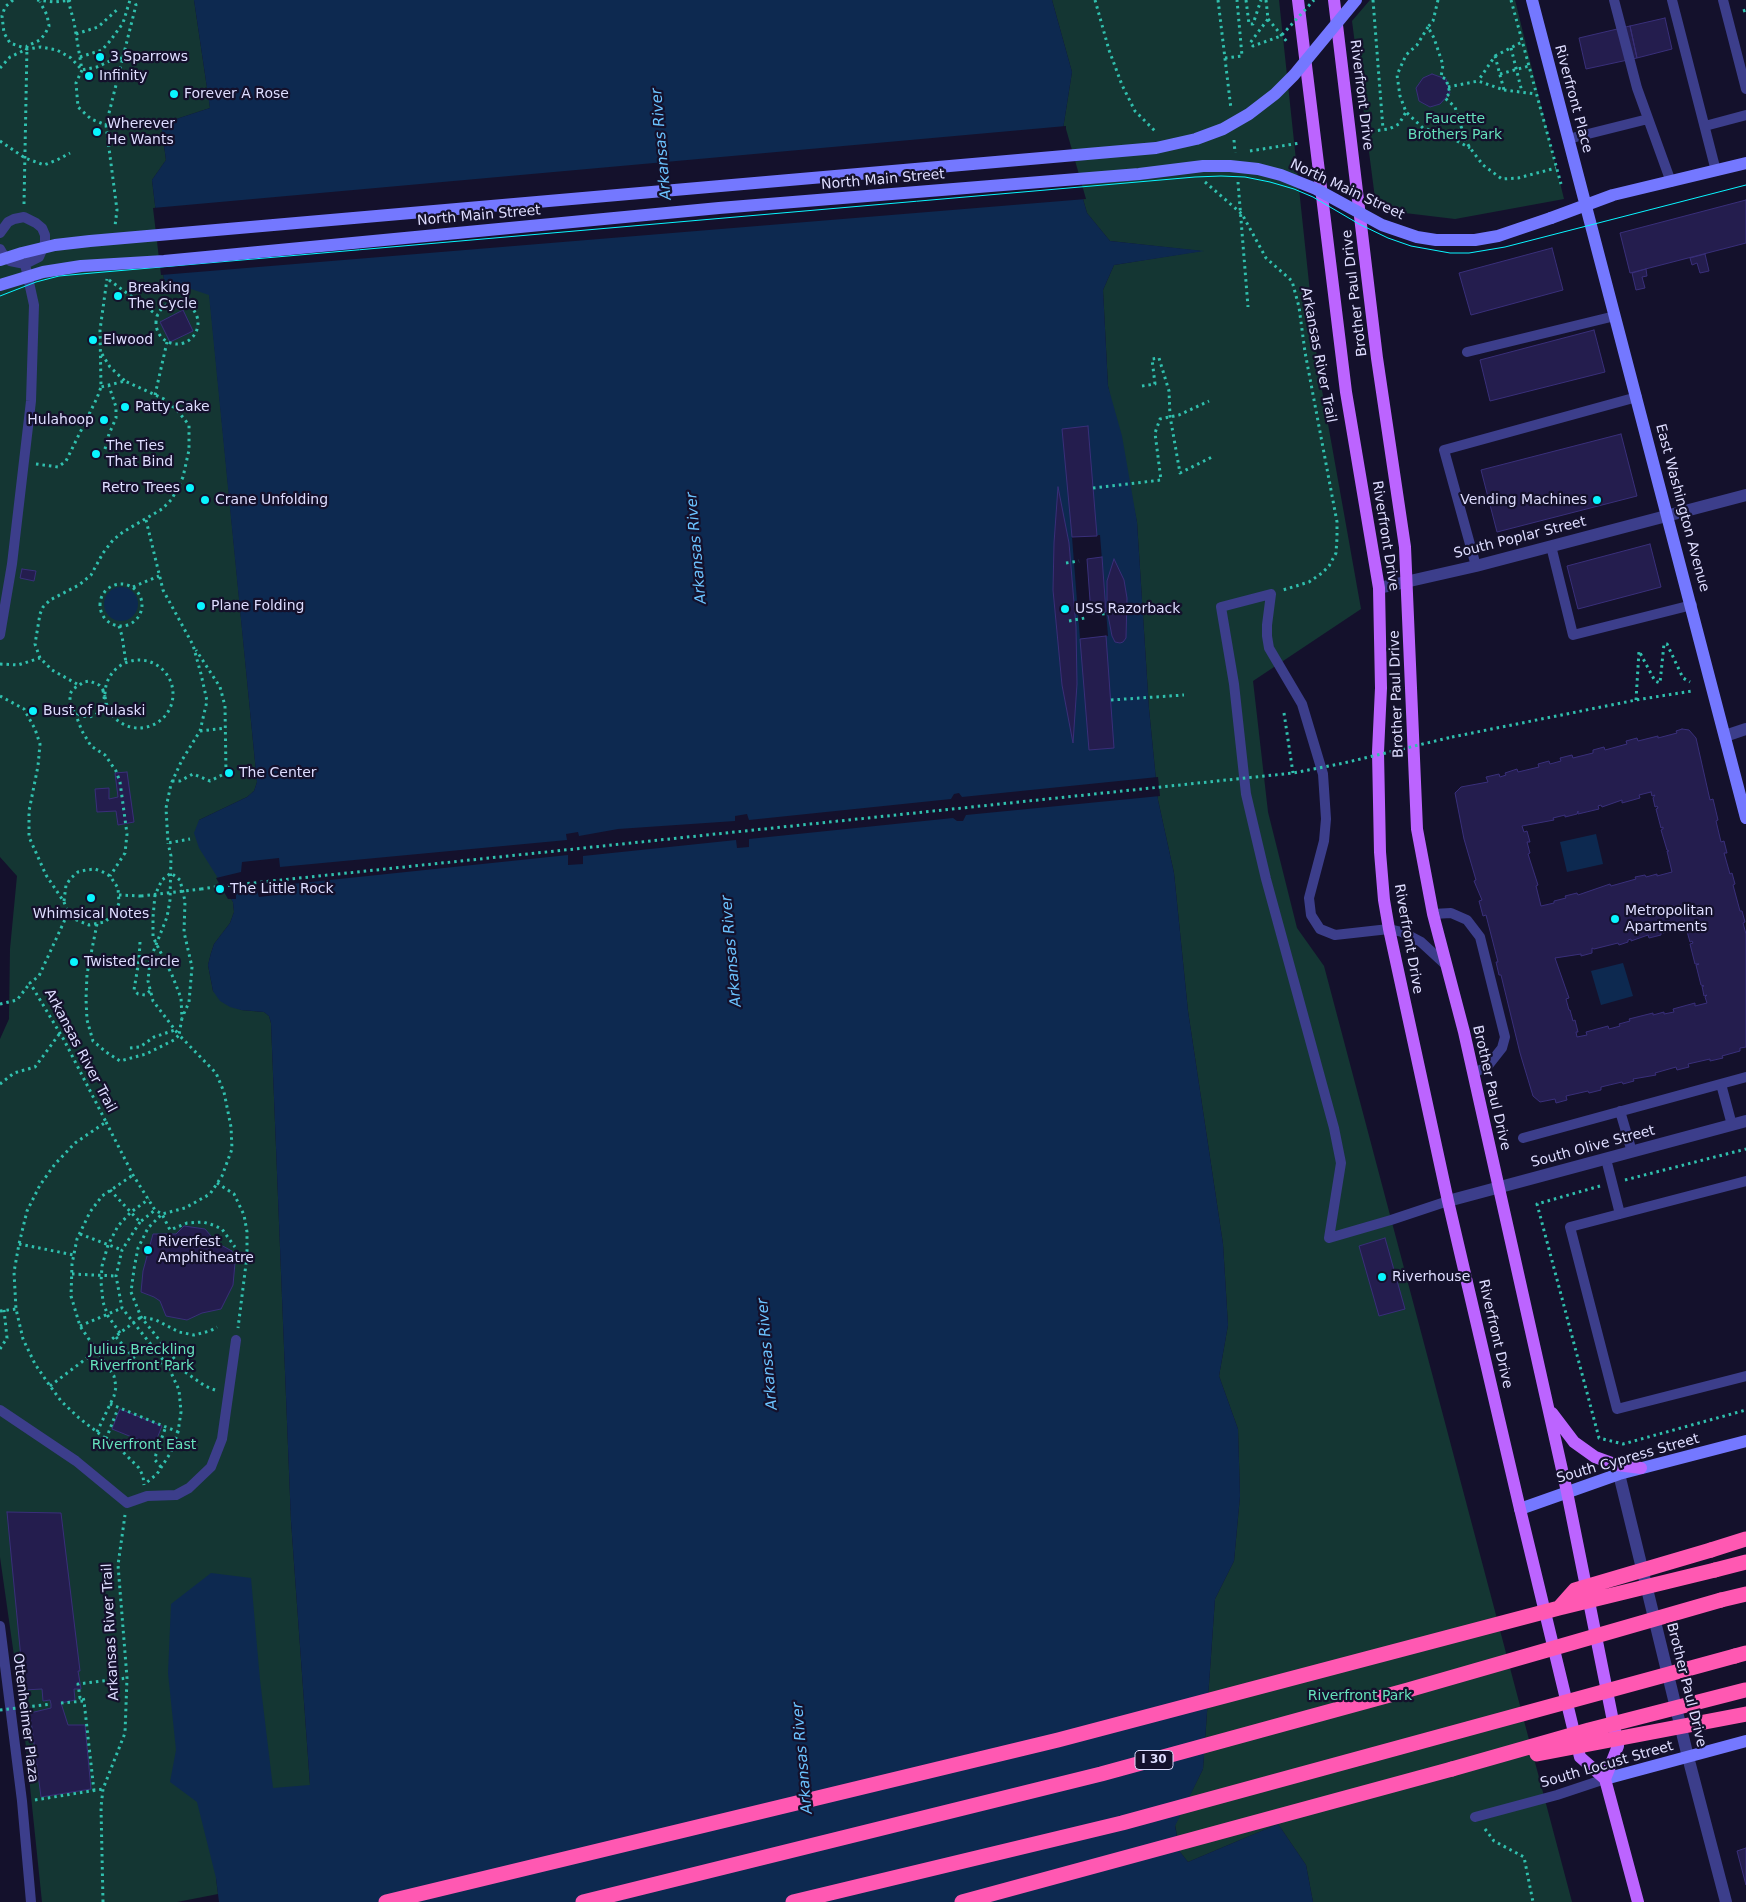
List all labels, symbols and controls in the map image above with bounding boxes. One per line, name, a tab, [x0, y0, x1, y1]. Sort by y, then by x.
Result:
street label: Riverfront Drive	[1346, 39, 1376, 151]
street label: Riverfront Place	[1550, 43, 1596, 155]
place label: 3 Sparrows	[110, 49, 188, 65]
marker: 3 Sparrows	[94, 51, 106, 63]
place label: Infinity	[99, 68, 147, 84]
marker: Infinity	[83, 70, 95, 82]
place label: Forever A Rose	[184, 86, 289, 102]
water label: Arkansas River	[648, 87, 676, 201]
marker: Forever A Rose	[168, 88, 180, 100]
park label: Faucette Brothers Park	[1408, 111, 1502, 144]
place label: Wherever He Wants	[107, 116, 175, 148]
marker: Wherever He Wants	[91, 126, 103, 138]
street label: North Main Street	[1287, 156, 1407, 224]
street label: North Main Street	[820, 166, 946, 194]
street label: North Main Street	[416, 202, 542, 230]
street label: Brother Paul Drive	[1339, 229, 1371, 357]
place label: Breaking The Cycle	[128, 280, 197, 312]
street label: Arkansas River Trail	[1297, 286, 1339, 424]
marker: Breaking The Cycle	[112, 290, 124, 302]
place label: Elwood	[103, 332, 153, 348]
marker: Elwood	[87, 334, 99, 346]
place label: Patty Cake	[135, 399, 210, 415]
marker: Patty Cake	[119, 401, 131, 413]
place label: Hulahoop	[27, 412, 94, 428]
marker: Hulahoop	[98, 414, 110, 426]
street label: East Washington Avenue	[1651, 422, 1713, 594]
place label: The Ties That Bind	[106, 438, 173, 471]
marker: The Ties That Bind	[90, 448, 102, 460]
place label: Retro Trees	[102, 480, 180, 496]
street label: Riverfront Drive	[1368, 480, 1402, 592]
marker: Retro Trees	[184, 482, 196, 494]
water label: Arkansas River	[683, 491, 711, 605]
place label: Crane Unfolding	[215, 492, 328, 508]
place label: Vending Machines	[1460, 492, 1587, 508]
marker: Crane Unfolding	[199, 494, 211, 506]
marker: Vending Machines	[1591, 494, 1603, 506]
street label: South Poplar Street	[1452, 513, 1588, 563]
place label: Plane Folding	[211, 598, 304, 614]
marker: Plane Folding	[195, 600, 207, 612]
place label: USS Razorback	[1075, 601, 1180, 617]
marker: USS Razorback	[1059, 603, 1071, 615]
street label: Brother Paul Drive	[1386, 630, 1408, 758]
place label: Bust of Pulaski	[43, 703, 145, 719]
marker: Bust of Pulaski	[27, 705, 39, 717]
place label: The Center	[239, 765, 317, 781]
marker: The Center	[223, 767, 235, 779]
place label: The Little Rock	[230, 881, 334, 897]
marker: The Little Rock	[214, 883, 226, 895]
street label: Riverfront Drive	[1390, 883, 1426, 995]
marker: Whimsical Notes	[85, 892, 97, 904]
water label: Arkansas River	[718, 894, 746, 1008]
place label: Metropolitan Apartments	[1625, 903, 1713, 936]
place label: Whimsical Notes	[33, 906, 149, 922]
marker: Metropolitan Apartments	[1609, 913, 1621, 925]
place label: Twisted Circle	[84, 954, 180, 970]
marker: Twisted Circle	[68, 956, 80, 968]
street label: Arkansas River Trail	[40, 986, 120, 1116]
street label: Brother Paul Drive	[1468, 1024, 1514, 1152]
street label: South Olive Street	[1529, 1122, 1657, 1172]
place label: Riverfest Amphitheatre	[158, 1234, 254, 1266]
marker: Riverfest Amphitheatre	[142, 1244, 154, 1256]
place label: Riverhouse	[1392, 1269, 1470, 1285]
marker: Riverhouse	[1376, 1271, 1388, 1283]
street label: Riverfront Drive	[1474, 1278, 1516, 1390]
water label: Arkansas River	[754, 1297, 782, 1411]
park label: Julius Breckling Riverfront Park	[89, 1342, 195, 1374]
street label: South Cypress Street	[1555, 1431, 1701, 1487]
park label: RIverfront East	[92, 1437, 196, 1453]
street label: Arkansas River Trail	[99, 1563, 123, 1701]
street label: Brother Paul Drive	[1662, 1621, 1710, 1749]
street label: Ottenheimer Plaza	[9, 1652, 41, 1784]
park label: Riverfront Park	[1308, 1688, 1412, 1704]
water label: Arkansas River	[789, 1701, 817, 1815]
street label: South Locust Street	[1539, 1738, 1675, 1792]
road number: I 30	[1135, 1750, 1173, 1770]

